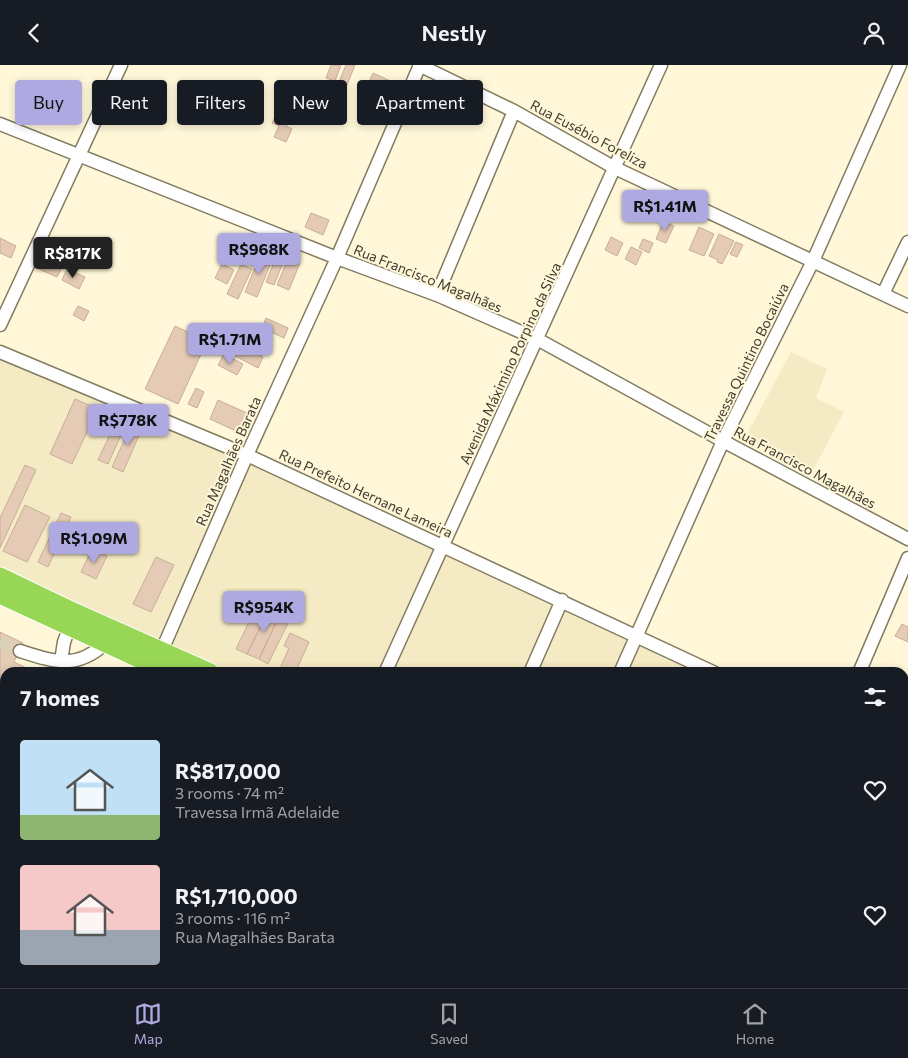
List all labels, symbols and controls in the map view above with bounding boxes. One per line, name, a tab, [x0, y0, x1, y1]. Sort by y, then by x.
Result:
icon: back	[20, 19, 48, 47]
text: Nestly	[421, 19, 487, 46]
icon: person	[860, 19, 888, 47]
chip: Buy	[15, 80, 82, 125]
chip: Rent	[92, 80, 167, 125]
chip: Filters	[177, 80, 264, 125]
chip: New	[274, 80, 347, 125]
chip: Apartment	[357, 80, 483, 125]
street label: Rua Eusébio Foreliza	[528, 96, 650, 172]
pin: R$1.41M	[619, 189, 711, 232]
text: R$1.41M	[633, 196, 697, 215]
pin: R$968K	[218, 233, 300, 275]
pin: R$817K	[32, 237, 114, 279]
text: R$968K	[228, 239, 290, 258]
street label: Rua Francisco Magalhães	[351, 240, 505, 316]
text: R$817K	[44, 243, 102, 262]
street label: Avenida Máximino Porpino da Silva	[456, 259, 564, 467]
street label: Travessa Quintino Bocaiúva	[700, 280, 792, 444]
pin: R$1.71M	[184, 323, 276, 365]
text: R$1.71M	[198, 329, 262, 348]
street label: Rua Magalhães Barata	[192, 394, 264, 528]
pin: R$778K	[87, 403, 169, 446]
text: R$778K	[99, 410, 157, 429]
street label: Rua Francisco Magalhães	[731, 422, 879, 512]
street label: Rua Prefeito Hernane Lameira	[276, 445, 456, 541]
pin: R$1.09M	[48, 521, 140, 564]
text: R$1.09M	[60, 528, 128, 547]
pin: R$954K	[223, 591, 305, 633]
text: R$954K	[234, 597, 294, 616]
icon: filters	[861, 683, 889, 711]
text: 7 homes	[20, 685, 99, 710]
text: R$817,000	[175, 758, 281, 783]
icon: home	[60, 760, 120, 820]
icon: heart	[861, 776, 889, 804]
text: 3 rooms · 74 m²	[175, 783, 284, 802]
text: Travessa Irmã Adelaide	[175, 802, 339, 821]
text: R$1,710,000	[175, 883, 298, 908]
icon: home	[60, 885, 120, 945]
icon: heart	[861, 901, 889, 929]
text: 3 rooms · 116 m²	[175, 908, 290, 927]
text: Rua Magalhães Barata	[175, 927, 335, 946]
tab: Map	[134, 1000, 163, 1047]
tab: Saved	[430, 1000, 468, 1047]
tab: Home	[736, 1000, 774, 1047]

